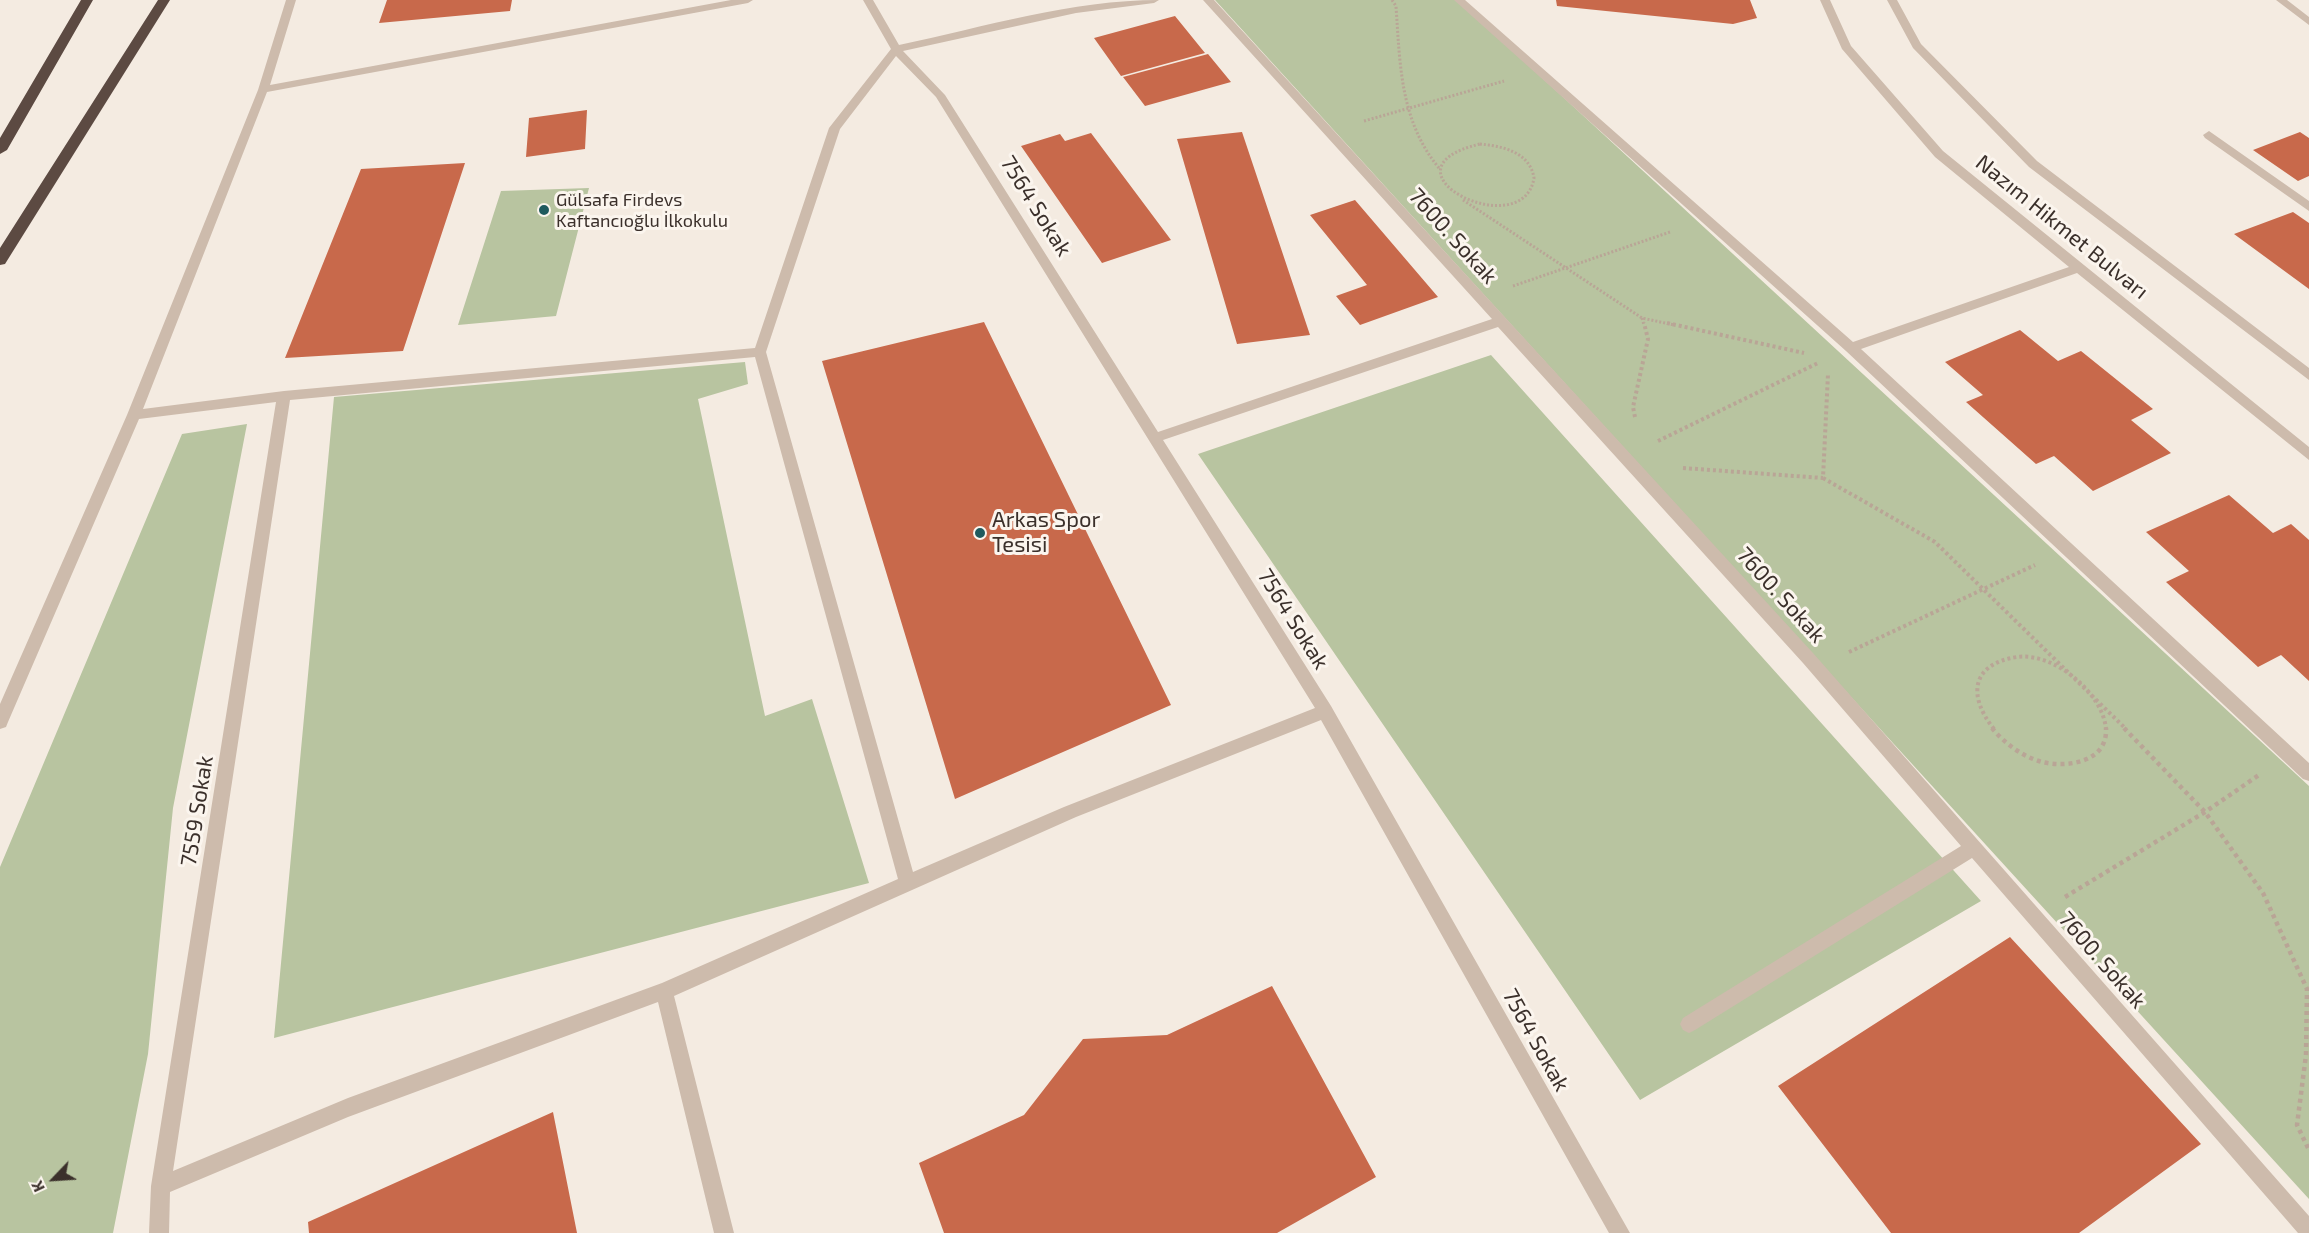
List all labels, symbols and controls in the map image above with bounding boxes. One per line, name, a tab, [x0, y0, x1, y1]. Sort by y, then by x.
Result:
street label: Nazım Hikmet Bulvarı	[1970, 149, 2154, 305]
street label: 7564 Sokak	[995, 151, 1077, 261]
street label: 7600. Sokak	[1403, 183, 1503, 289]
place label: Gülsafa Firdevs Kaftancıoğlu İlkokulu	[556, 189, 728, 232]
marker: Gülsafa Firdevs Kaftancıoğlu İlkokulu	[537, 203, 551, 217]
place label: Arkas Spor Tesisi	[992, 507, 1100, 558]
marker: Arkas Spor Tesisi	[973, 526, 987, 540]
street label: 7600. Sokak	[1731, 542, 1831, 648]
street label: 7564 Sokak	[1252, 564, 1334, 674]
street label: 7559 Sokak	[175, 754, 219, 868]
street label: 7600. Sokak	[2053, 906, 2151, 1014]
street label: 7564 Sokak	[1497, 984, 1575, 1096]
north arrow	[24, 1149, 84, 1209]
text: K	[26, 1178, 48, 1195]

